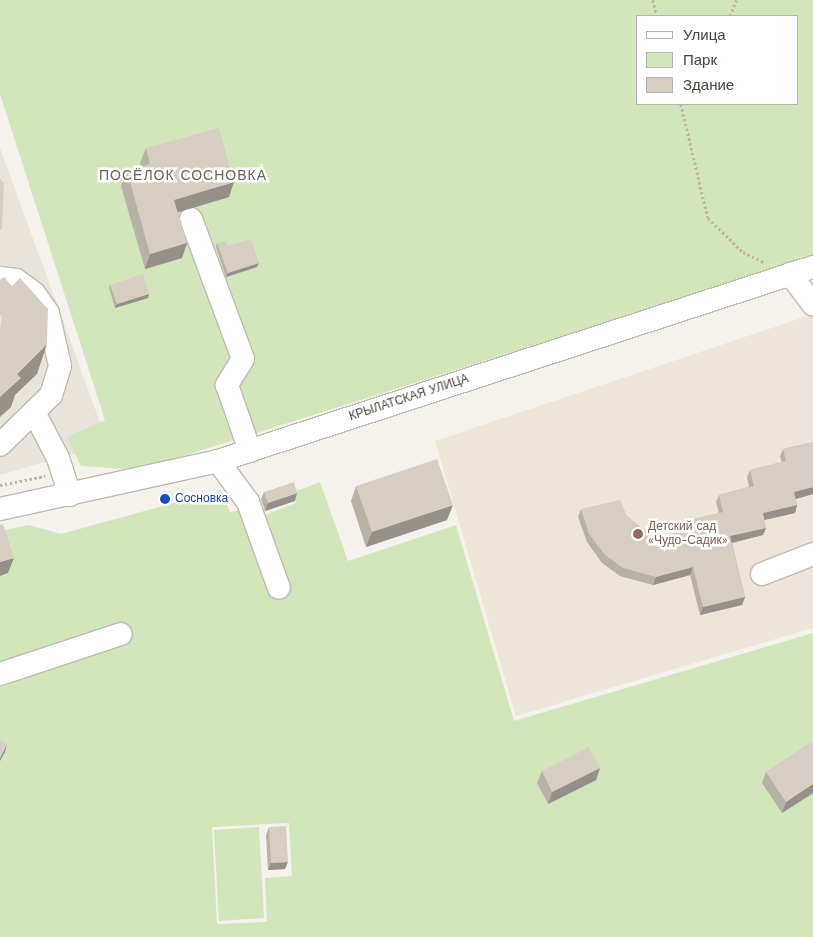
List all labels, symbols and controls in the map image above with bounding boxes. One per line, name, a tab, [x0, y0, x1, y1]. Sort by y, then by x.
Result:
legend	[636, 15, 798, 105]
text: Улица	[683, 26, 726, 44]
text: Парк	[683, 51, 717, 69]
text: Здание	[683, 76, 734, 94]
district label: ПОСЁЛОК СОСНОВКА	[97, 167, 269, 183]
street label: КРЫЛАТСКАЯ УЛИЦА	[347, 372, 471, 424]
place label: Сосновка	[175, 492, 228, 506]
marker: Сосновка	[159, 493, 171, 505]
place label: Детский сад «Чудо-Садик»	[648, 520, 728, 548]
marker: Детский сад «Чудо-Садик»	[632, 528, 644, 540]

